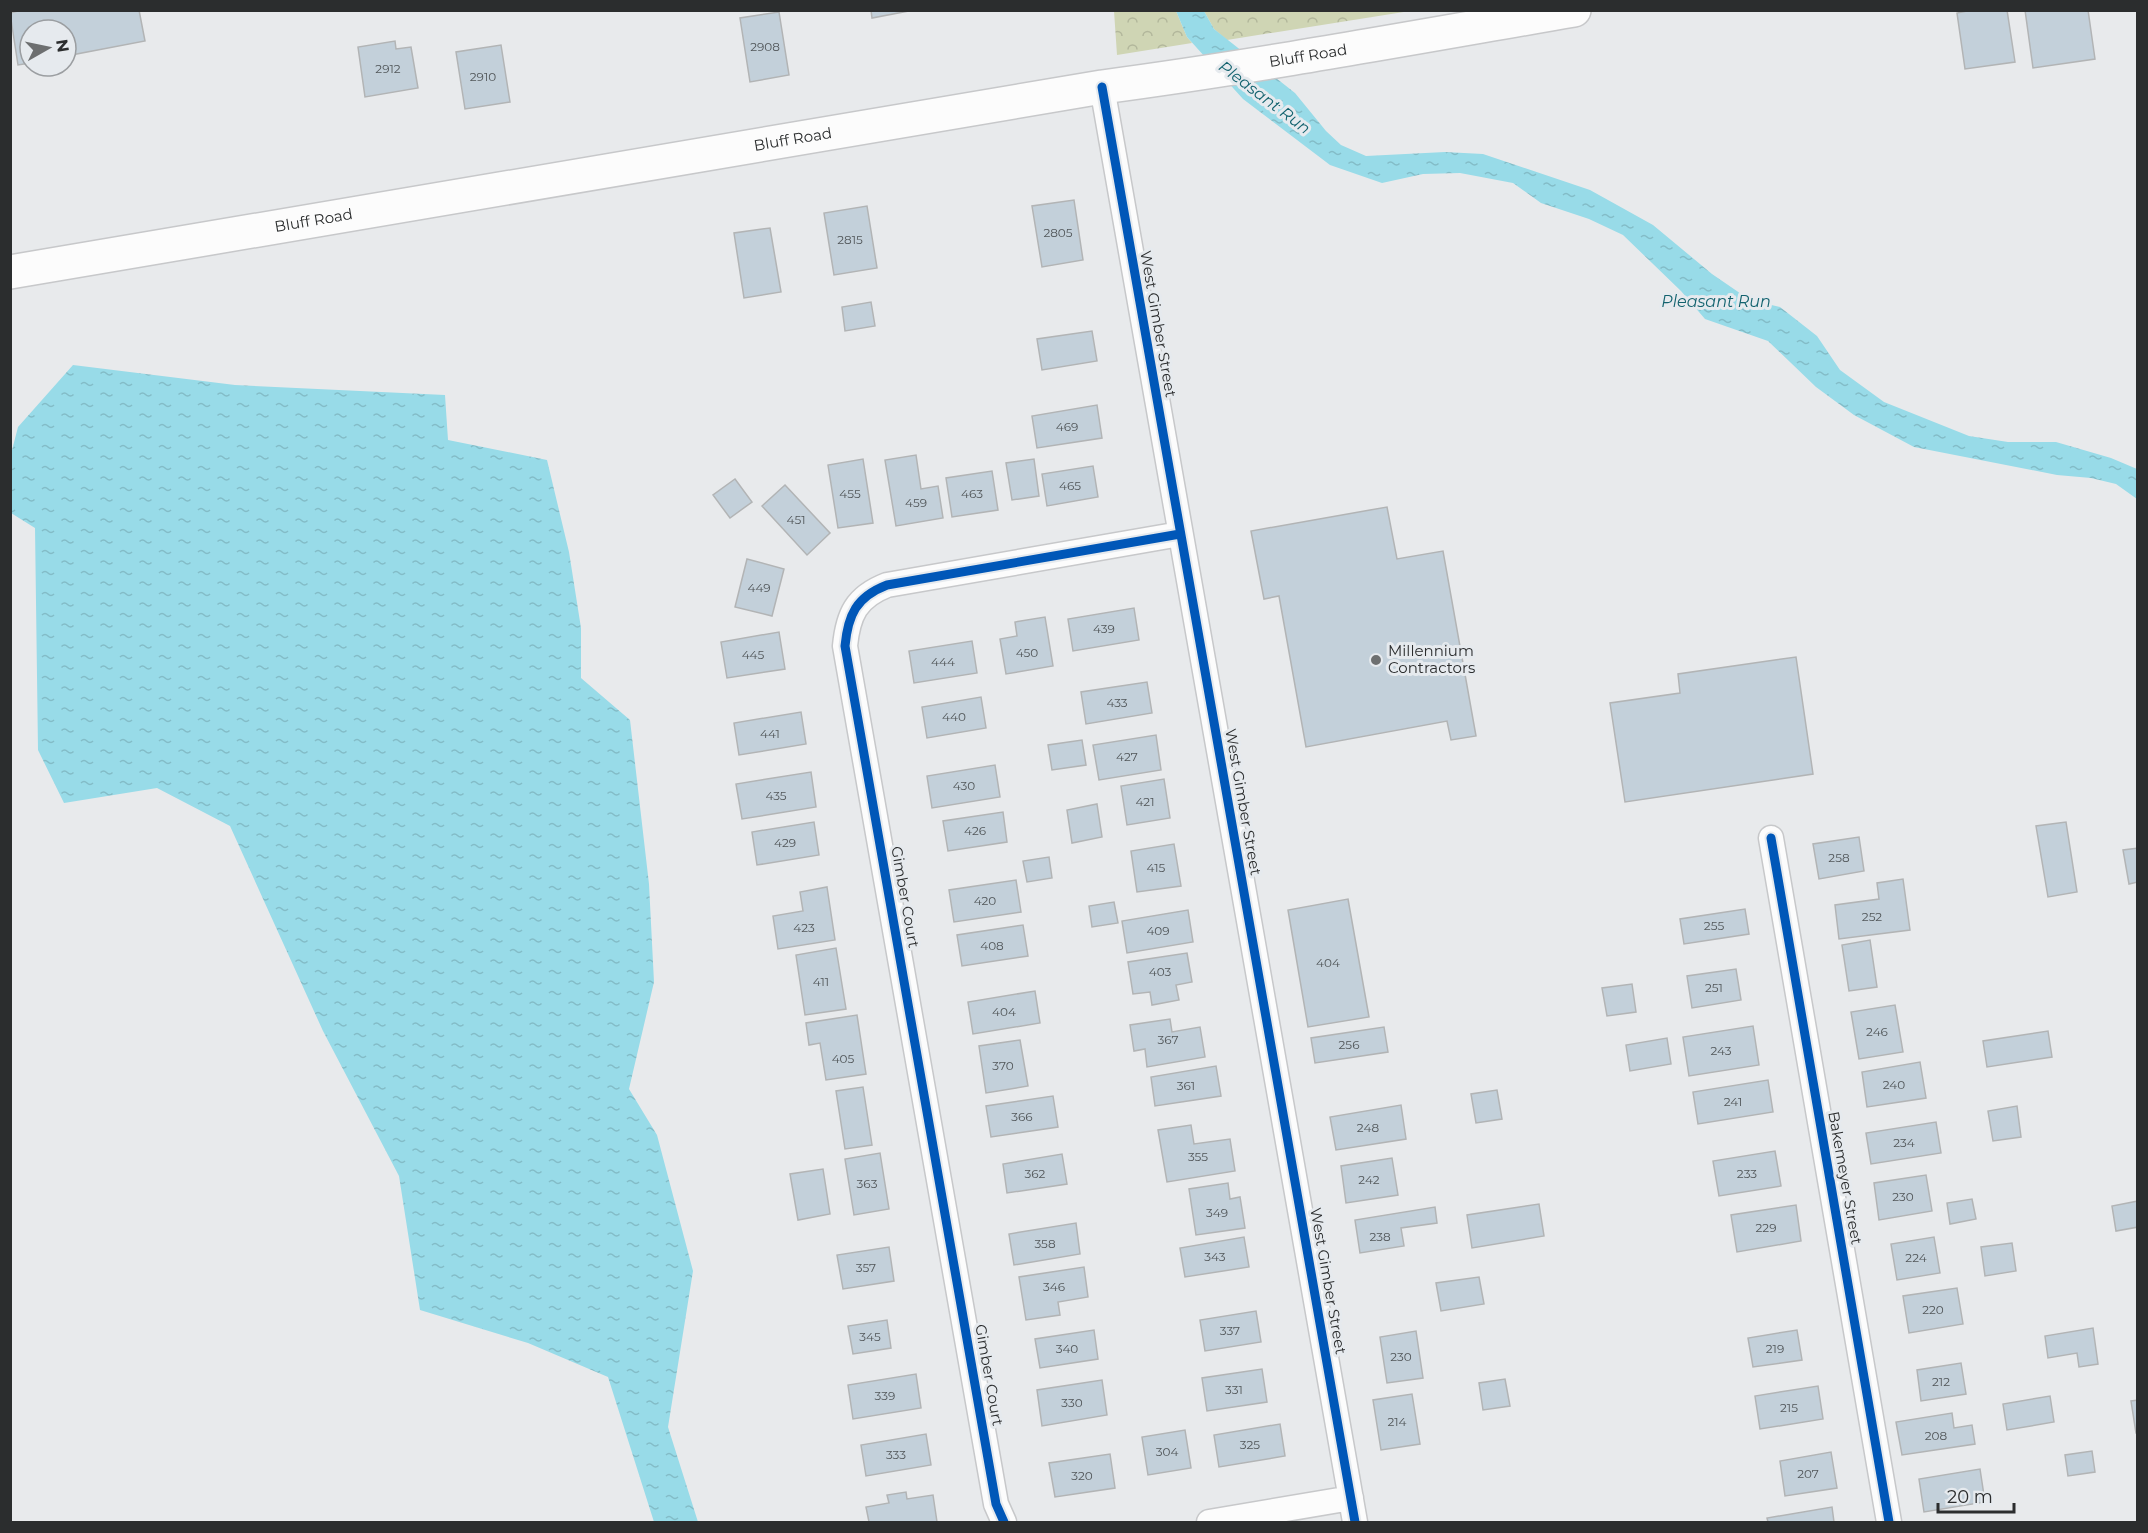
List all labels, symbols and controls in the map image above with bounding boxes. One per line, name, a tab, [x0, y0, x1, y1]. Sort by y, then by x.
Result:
north arrow	[18, 18, 78, 78]
text: N	[52, 38, 73, 54]
house number: 2908	[750, 39, 780, 54]
street label: Bluff Road	[1268, 39, 1348, 71]
water label: Pleasant Run	[1215, 57, 1314, 138]
house number: 2912	[375, 61, 401, 76]
house number: 2910	[470, 69, 496, 84]
street label: Bluff Road	[752, 123, 833, 155]
street label: Bluff Road	[273, 204, 354, 236]
house number: 2805	[1043, 225, 1073, 240]
house number: 2815	[837, 232, 863, 247]
street label: West Gimber Street	[1136, 249, 1181, 399]
water label: Pleasant Run	[1661, 292, 1771, 311]
house number: 469	[1056, 419, 1078, 434]
house number: 465	[1059, 478, 1081, 493]
house number: 455	[839, 486, 861, 501]
house number: 463	[961, 486, 983, 501]
house number: 459	[905, 495, 927, 510]
house number: 451	[786, 512, 806, 527]
house number: 449	[747, 580, 771, 595]
house number: 439	[1093, 621, 1115, 636]
place label: Millennium Contractors	[1388, 641, 1475, 677]
house number: 450	[1016, 645, 1038, 660]
house number: 445	[742, 647, 765, 662]
marker: Millennium Contractors	[1369, 653, 1383, 667]
house number: 444	[931, 654, 955, 669]
house number: 433	[1106, 695, 1128, 710]
house number: 440	[942, 709, 966, 724]
house number: 441	[760, 726, 780, 741]
street label: West Gimber Street	[1221, 727, 1266, 877]
house number: 427	[1116, 749, 1138, 764]
house number: 430	[953, 778, 975, 793]
house number: 435	[765, 788, 787, 803]
house number: 421	[1135, 794, 1155, 809]
house number: 426	[964, 823, 986, 838]
house number: 429	[774, 835, 796, 850]
street label: Gimber Court	[887, 845, 924, 949]
house number: 258	[1828, 850, 1850, 865]
house number: 415	[1147, 860, 1166, 875]
house number: 420	[974, 893, 996, 908]
house number: 252	[1862, 909, 1882, 924]
house number: 255	[1704, 918, 1724, 933]
house number: 423	[793, 920, 815, 935]
house number: 409	[1146, 923, 1170, 938]
house number: 408	[980, 938, 1004, 953]
house number: 404	[1316, 955, 1340, 970]
house number: 403	[1149, 964, 1171, 979]
house number: 411	[813, 974, 829, 989]
house number: 251	[1705, 980, 1723, 995]
house number: 404	[992, 1004, 1016, 1019]
house number: 246	[1866, 1024, 1888, 1039]
house number: 367	[1157, 1032, 1179, 1047]
house number: 256	[1339, 1037, 1359, 1052]
house number: 243	[1710, 1043, 1732, 1058]
house number: 405	[832, 1051, 855, 1066]
house number: 370	[992, 1058, 1014, 1073]
house number: 240	[1883, 1077, 1905, 1092]
house number: 361	[1177, 1078, 1195, 1093]
house number: 241	[1724, 1094, 1742, 1109]
house number: 366	[1011, 1109, 1033, 1124]
street label: Bakemeyer Street	[1824, 1110, 1867, 1246]
house number: 248	[1357, 1120, 1379, 1135]
house number: 234	[1893, 1135, 1915, 1150]
house number: 355	[1188, 1149, 1208, 1164]
house number: 362	[1025, 1166, 1046, 1181]
house number: 233	[1737, 1166, 1757, 1181]
house number: 242	[1358, 1172, 1380, 1187]
house number: 363	[857, 1176, 878, 1191]
house number: 230	[1892, 1189, 1914, 1204]
house number: 349	[1206, 1205, 1228, 1220]
street label: West Gimber Street	[1306, 1206, 1351, 1356]
house number: 229	[1756, 1220, 1776, 1235]
house number: 238	[1369, 1229, 1391, 1244]
house number: 358	[1034, 1236, 1056, 1251]
house number: 343	[1204, 1249, 1226, 1264]
house number: 224	[1905, 1250, 1927, 1265]
house number: 357	[856, 1260, 876, 1275]
house number: 346	[1043, 1279, 1065, 1294]
house number: 220	[1922, 1302, 1944, 1317]
street label: Gimber Court	[971, 1323, 1008, 1427]
house number: 337	[1220, 1323, 1240, 1338]
house number: 345	[859, 1329, 881, 1344]
house number: 340	[1056, 1341, 1078, 1356]
house number: 219	[1766, 1341, 1784, 1356]
house number: 230	[1390, 1349, 1412, 1364]
house number: 212	[1932, 1374, 1950, 1389]
house number: 331	[1225, 1382, 1243, 1397]
house number: 339	[875, 1388, 895, 1403]
house number: 330	[1061, 1395, 1083, 1410]
house number: 215	[1780, 1400, 1798, 1415]
house number: 214	[1387, 1414, 1407, 1429]
house number: 208	[1925, 1428, 1948, 1443]
house number: 325	[1240, 1437, 1260, 1452]
house number: 304	[1156, 1444, 1178, 1459]
house number: 333	[886, 1447, 906, 1462]
house number: 207	[1797, 1466, 1819, 1481]
house number: 320	[1071, 1468, 1093, 1483]
scale bar	[1938, 1476, 2014, 1514]
text: 20 m	[1947, 1486, 1993, 1508]

